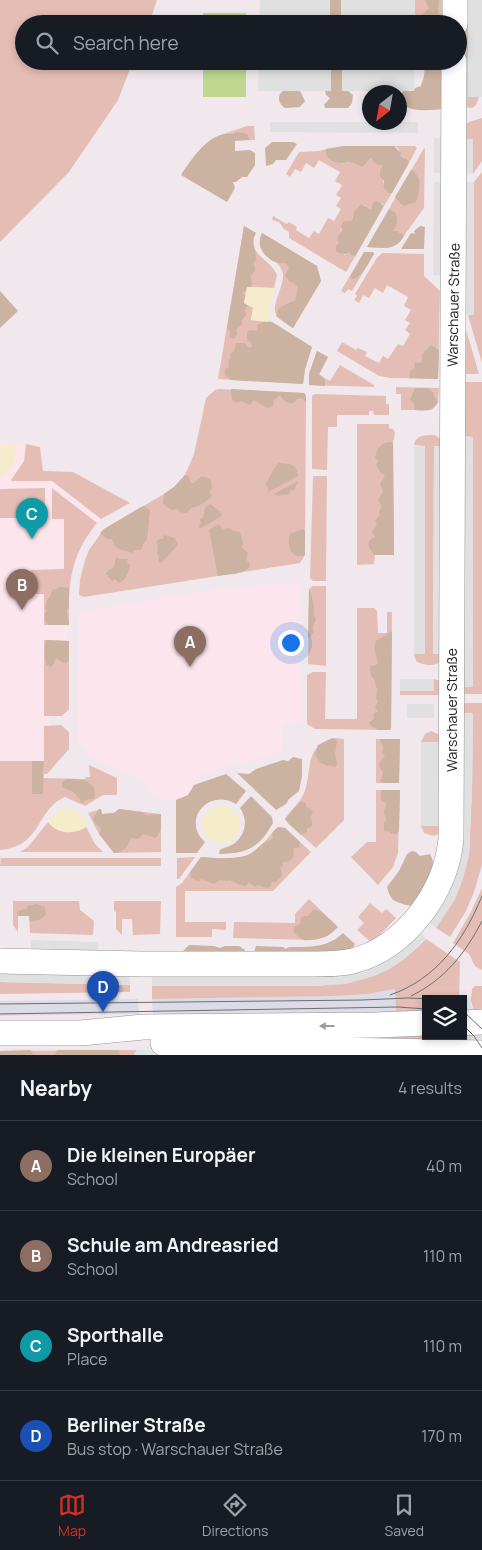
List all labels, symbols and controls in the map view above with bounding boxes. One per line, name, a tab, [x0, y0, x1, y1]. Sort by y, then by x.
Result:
search box	[15, 15, 467, 70]
icon: search	[33, 29, 61, 57]
text: Search here	[73, 30, 179, 56]
north arrow	[362, 85, 407, 130]
street label: Warschauer Straße	[442, 243, 464, 367]
pin: C	[16, 498, 48, 539]
pin: B	[6, 569, 38, 610]
pin: A	[174, 626, 206, 667]
your location	[278, 630, 304, 656]
street label: Warschauer Straße	[442, 648, 461, 772]
pin: D	[87, 971, 119, 1012]
map controls	[422, 995, 467, 1040]
button: layers	[422, 995, 467, 1040]
one-way arrow	[319, 1022, 335, 1030]
text: Nearby	[20, 1074, 92, 1102]
text: 4 results	[398, 1077, 462, 1099]
text: Die kleinen Europäer	[67, 1142, 256, 1168]
text: A	[31, 1155, 41, 1177]
text: 40 m	[426, 1155, 462, 1177]
text: School	[67, 1168, 118, 1190]
text: Schule am Andreasried	[67, 1232, 279, 1258]
text: B	[31, 1245, 41, 1267]
text: 110 m	[423, 1245, 462, 1267]
text: School	[67, 1258, 118, 1280]
text: Sporthalle	[67, 1322, 164, 1348]
text: C	[30, 1335, 42, 1357]
text: 110 m	[423, 1335, 462, 1357]
text: Place	[67, 1348, 107, 1370]
text: Berliner Straße	[67, 1412, 206, 1438]
text: D	[30, 1425, 42, 1447]
text: 170 m	[421, 1425, 462, 1447]
text: Bus stop · Warschauer Straße	[67, 1438, 283, 1460]
tab: Map	[58, 1491, 86, 1540]
tab: Directions	[202, 1491, 268, 1540]
tab: Saved	[385, 1491, 424, 1540]

